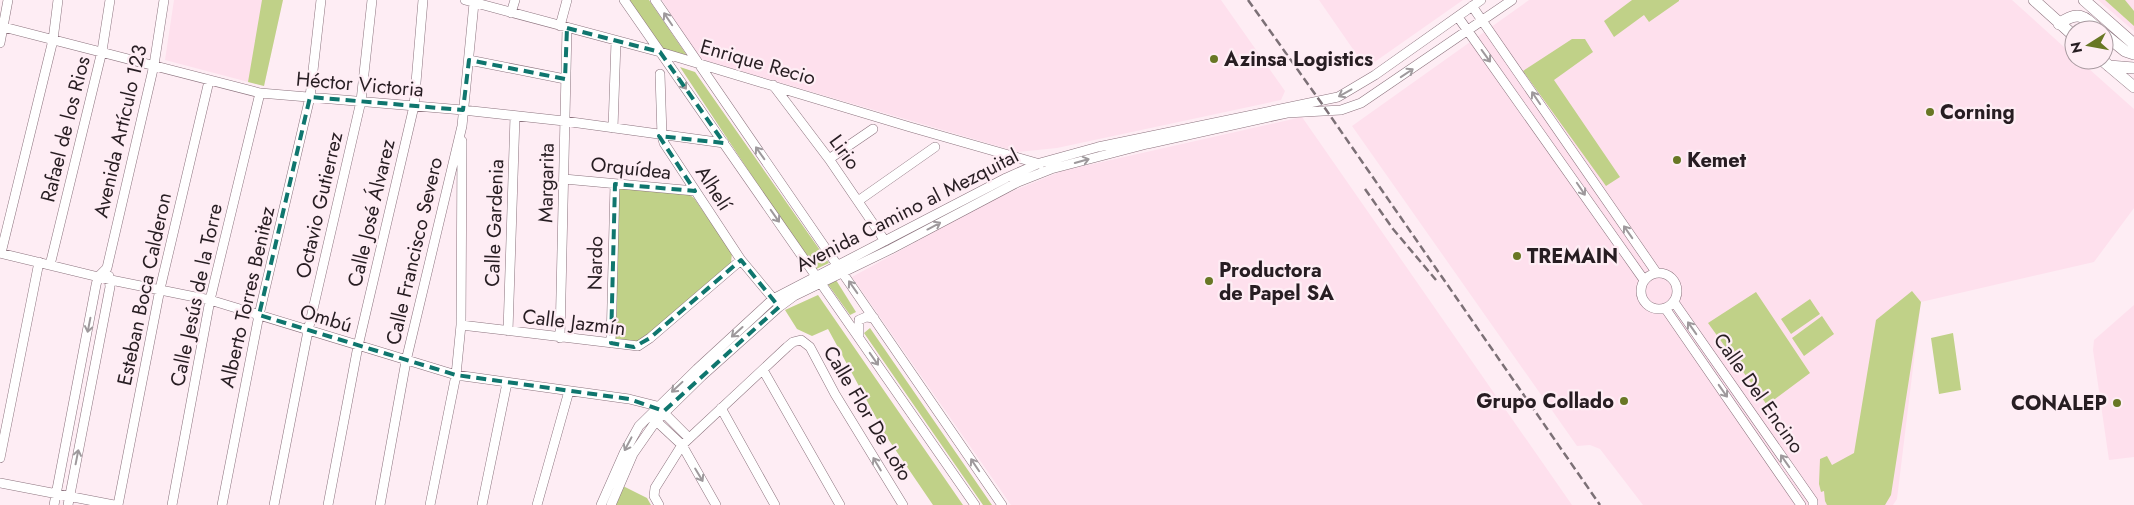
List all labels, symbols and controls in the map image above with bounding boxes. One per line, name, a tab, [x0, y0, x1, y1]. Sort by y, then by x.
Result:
one-way arrow	[663, 12, 673, 26]
north arrow	[2064, 20, 2114, 70]
street label: Enrique Recio	[697, 32, 819, 93]
text: N	[2065, 40, 2087, 55]
street label: Avenida Artículo 123	[86, 42, 155, 220]
place label: Azinsa Logistics	[1223, 45, 1373, 74]
one-way arrow	[1481, 49, 1491, 63]
street label: Rafael de los Rios	[33, 53, 98, 205]
marker: Azinsa Logistics	[1208, 53, 1220, 65]
street label: Héctor Victoria	[295, 64, 425, 105]
one-way arrow	[1400, 68, 1414, 78]
one-way arrow	[677, 76, 687, 90]
one-way arrow	[1337, 88, 1352, 98]
one-way arrow	[1531, 92, 1541, 106]
place label: Corning	[1940, 98, 2015, 127]
marker: Corning	[1924, 106, 1936, 118]
street label: Octavio Gutierrez	[289, 129, 350, 281]
street label: Lirio	[822, 129, 867, 176]
street label: Calle José Álvarez	[340, 136, 403, 290]
street label: Avenida Camino al Mezquital	[791, 142, 1024, 279]
street label: Margarita	[531, 143, 562, 223]
one-way arrow	[755, 146, 765, 160]
place label: Kemet	[1687, 146, 1747, 175]
street label: Orquídea	[589, 150, 673, 187]
street label: Calle Francisco Severo	[379, 154, 450, 348]
marker: Kemet	[1671, 154, 1683, 166]
one-way arrow	[1073, 156, 1089, 165]
street label: Calle Gardenia	[478, 159, 511, 287]
street label: Alhelí	[688, 160, 739, 217]
one-way arrow	[1576, 181, 1586, 195]
street label: Esteban Boca Calderon	[110, 190, 179, 388]
street label: Calle Jesús de la Torre	[163, 201, 230, 389]
street label: Alberto Torres Benitez	[213, 204, 282, 391]
one-way arrow	[770, 209, 780, 223]
one-way arrow	[926, 221, 940, 231]
one-way arrow	[1623, 225, 1633, 239]
street label: Nardo	[581, 236, 610, 290]
place label: TREMAIN	[1527, 242, 1618, 271]
marker: TREMAIN	[1511, 250, 1523, 262]
place label: Productora de Papel SA	[1219, 256, 1334, 308]
marker: Productora de Papel SA	[1203, 275, 1215, 287]
one-way arrow	[848, 281, 858, 295]
street label: Ombú	[296, 297, 356, 340]
street label: Calle Jazmín	[521, 302, 627, 343]
one-way arrow	[83, 317, 93, 333]
one-way arrow	[1687, 321, 1697, 335]
one-way arrow	[731, 326, 744, 338]
street label: Calle Del Encino	[1706, 327, 1811, 459]
street label: Calle Flor De Loto	[816, 340, 919, 486]
one-way arrow	[869, 351, 879, 365]
one-way arrow	[671, 381, 684, 393]
one-way arrow	[1718, 384, 1728, 398]
place label: Grupo Collado	[1476, 387, 1614, 416]
place label: CONALEP	[2011, 389, 2107, 418]
marker: Grupo Collado	[1618, 395, 1630, 407]
marker: CONALEP	[2111, 397, 2123, 409]
one-way arrow	[623, 437, 633, 452]
one-way arrow	[72, 450, 82, 466]
one-way arrow	[1780, 454, 1790, 468]
one-way arrow	[871, 457, 881, 471]
one-way arrow	[970, 458, 980, 472]
one-way arrow	[695, 467, 705, 481]

